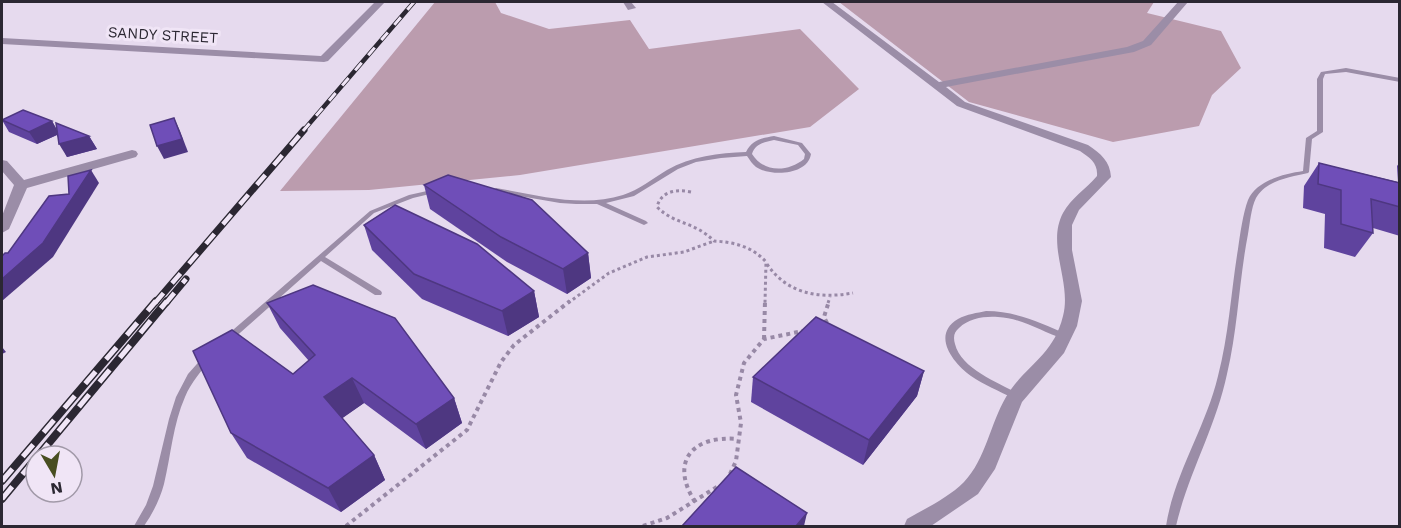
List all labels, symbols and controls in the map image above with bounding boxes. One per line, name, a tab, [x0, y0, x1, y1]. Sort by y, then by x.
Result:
street label: SANDY STREET	[107, 23, 219, 47]
north arrow	[24, 444, 84, 504]
text: N	[49, 478, 64, 499]

